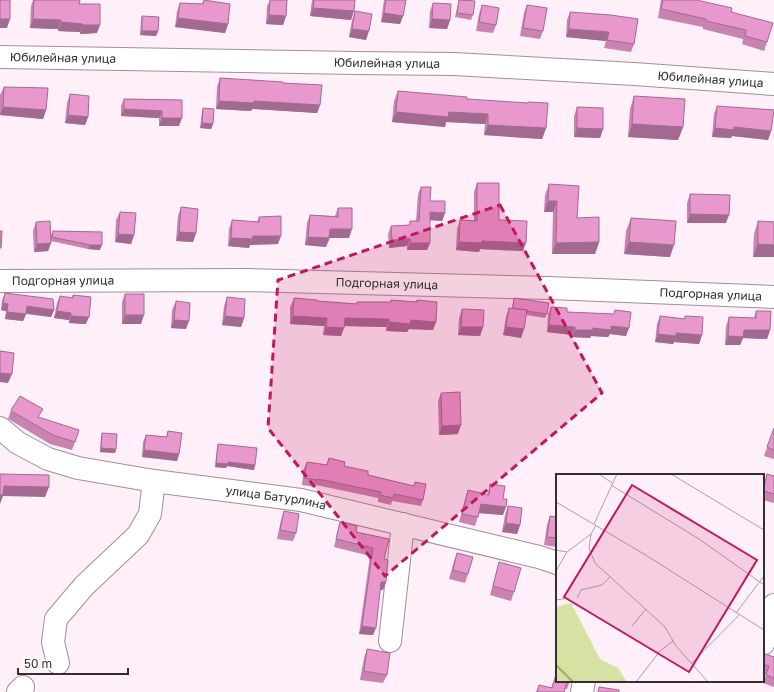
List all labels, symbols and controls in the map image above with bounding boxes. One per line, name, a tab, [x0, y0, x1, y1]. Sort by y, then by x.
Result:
street label: Юбилейная улица	[10, 49, 116, 66]
street label: Юбилейная улица	[334, 55, 440, 71]
street label: Юбилейная улица	[657, 68, 764, 90]
street label: Подгорная улица	[12, 273, 114, 288]
street label: Подгорная улица	[336, 274, 438, 292]
street label: Подгорная улица	[659, 284, 762, 304]
inset map	[556, 474, 764, 682]
street label: улица Батурлина	[225, 482, 328, 513]
scale bar	[18, 650, 128, 676]
text: 50 m	[24, 656, 52, 671]

